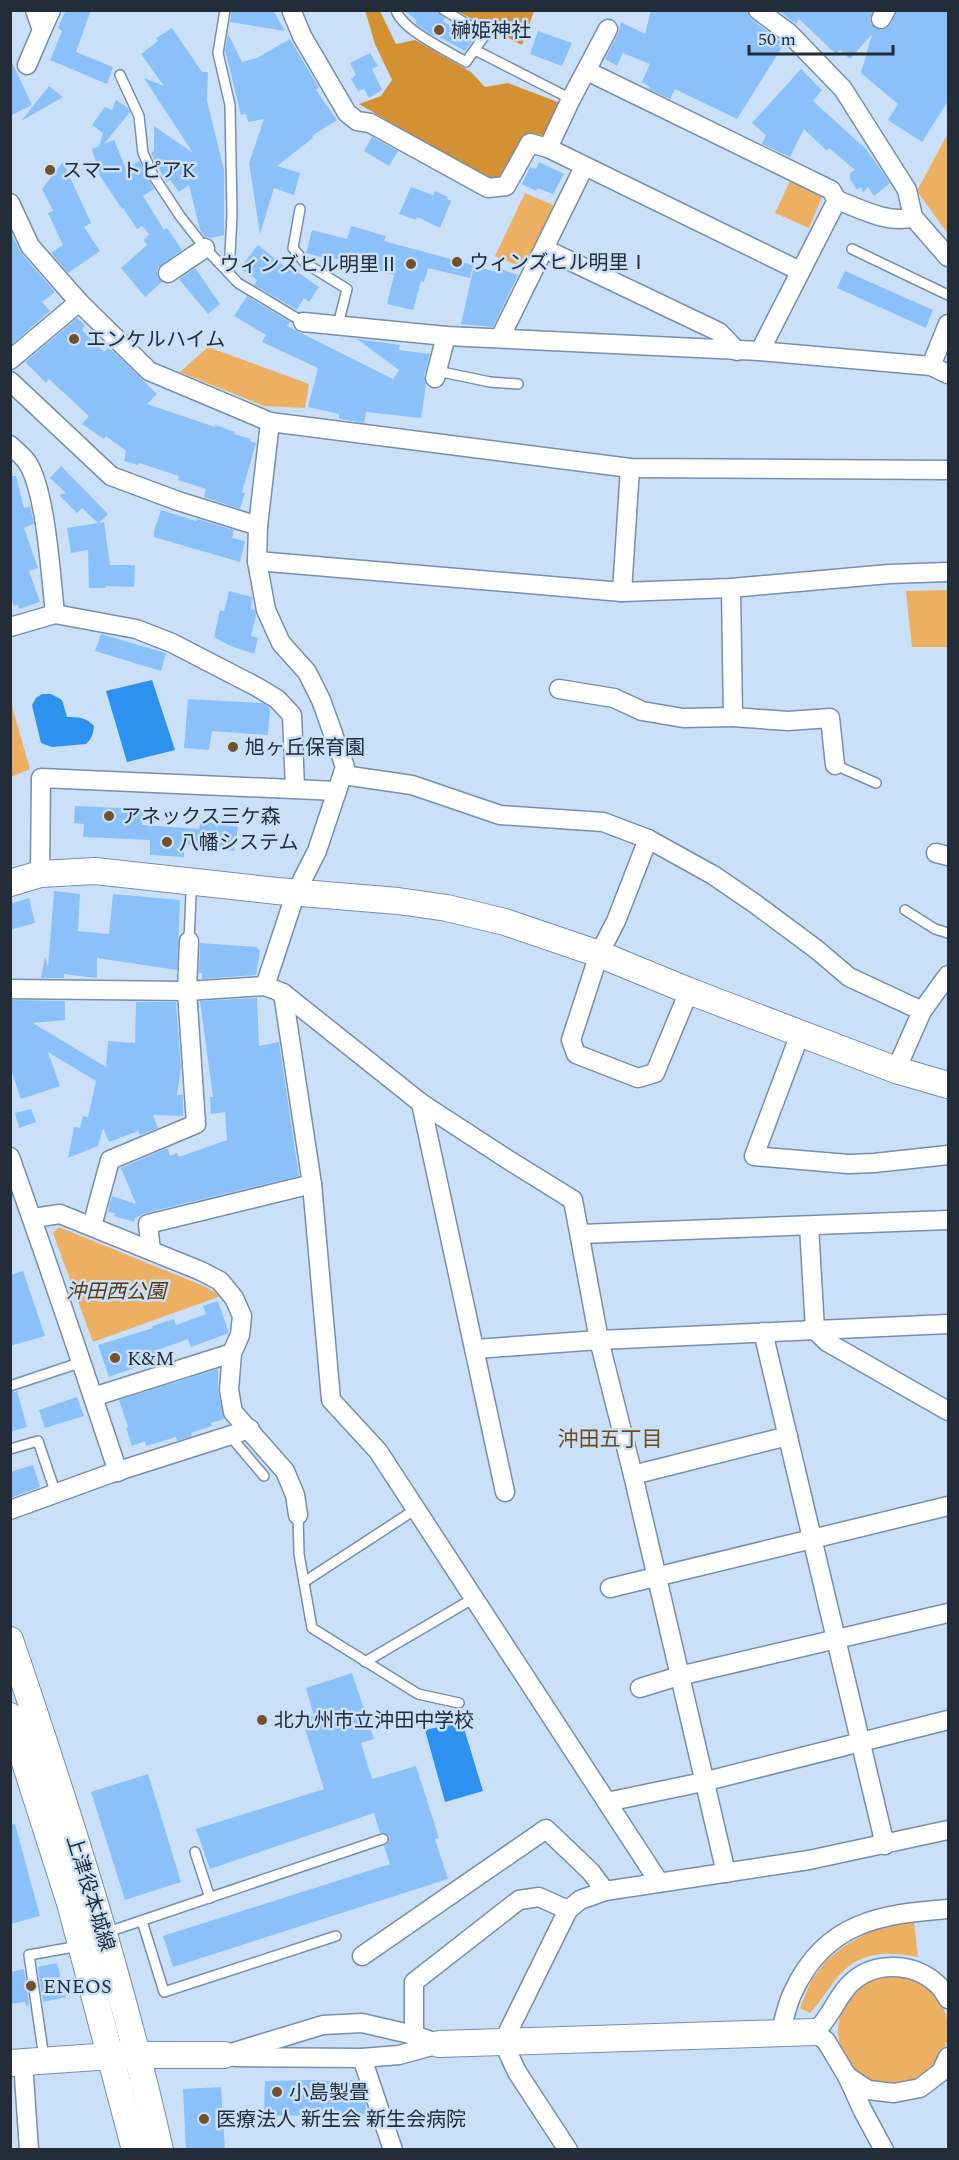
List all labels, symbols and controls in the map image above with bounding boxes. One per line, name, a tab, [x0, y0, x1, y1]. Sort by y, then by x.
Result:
place label: 榊姫神社	[451, 16, 531, 46]
scale bar	[749, 18, 893, 56]
marker: 榊姫神社	[432, 23, 446, 37]
text: 50 m	[758, 26, 796, 53]
place label: スマートピアK	[62, 156, 196, 186]
marker: スマートピアK	[43, 163, 57, 177]
place label: ウィンズヒル明里Ⅰ	[469, 248, 649, 278]
place label: ウィンズヒル明里Ⅱ	[219, 250, 399, 280]
marker: ウィンズヒル明里Ⅰ	[450, 255, 464, 269]
marker: ウィンズヒル明里Ⅱ	[404, 257, 418, 271]
place label: エンケルハイム	[86, 325, 225, 355]
marker: エンケルハイム	[67, 332, 81, 346]
place label: 旭ヶ丘保育園	[245, 733, 365, 763]
marker: 旭ヶ丘保育園	[226, 740, 240, 754]
place label: アネックス三ケ森	[121, 802, 280, 832]
marker: アネックス三ケ森	[102, 809, 116, 823]
place label: 八幡システム	[179, 828, 298, 858]
marker: 八幡システム	[160, 835, 174, 849]
park label: 沖田西公園	[66, 1277, 169, 1307]
place label: K&M	[127, 1344, 174, 1374]
marker: K&M	[108, 1351, 122, 1365]
district label: 沖田五丁目	[558, 1424, 663, 1456]
place label: 北九州市立沖田中学校	[274, 1706, 474, 1736]
marker: 北九州市立沖田中学校	[255, 1713, 269, 1727]
street label: 上津役本城線	[58, 1832, 122, 1955]
place label: ENEOS	[43, 1972, 112, 2002]
marker: ENEOS	[24, 1979, 38, 1993]
place label: 小島製畳	[289, 2078, 369, 2108]
marker: 小島製畳	[270, 2085, 284, 2099]
place label: 医療法人 新生会 新生会病院	[216, 2105, 466, 2135]
marker: 医療法人 新生会 新生会病院	[197, 2112, 211, 2126]

